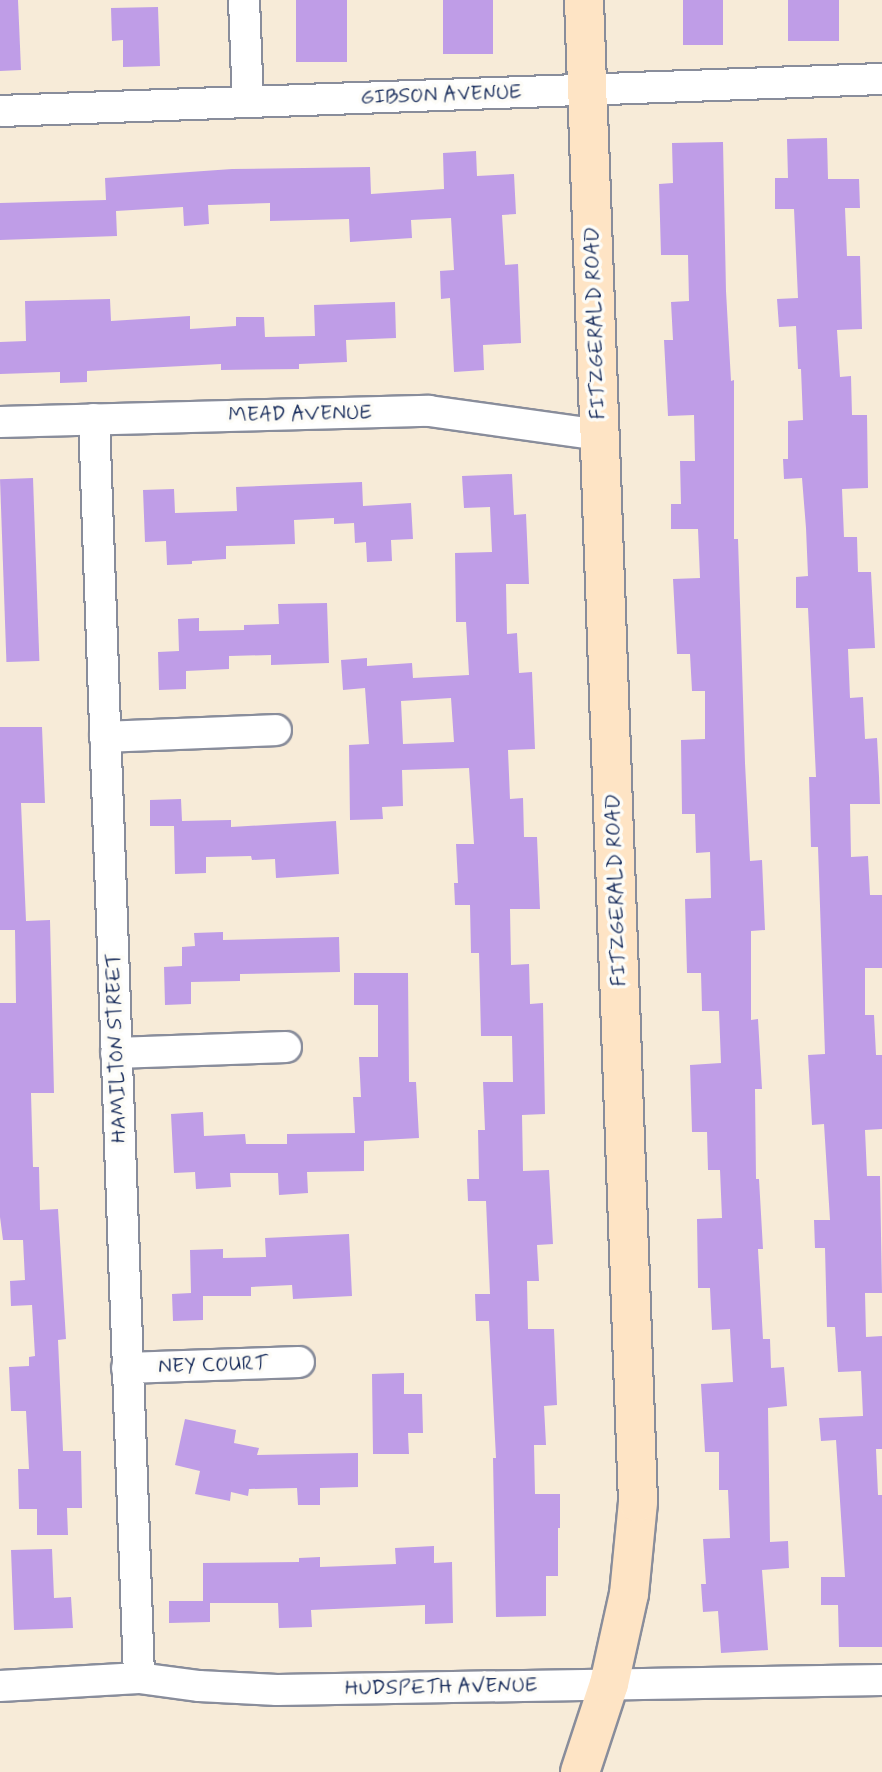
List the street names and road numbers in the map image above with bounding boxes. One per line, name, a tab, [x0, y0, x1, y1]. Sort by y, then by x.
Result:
street label: GIBSON AVENUE	[358, 80, 524, 110]
street label: FITZGERALD ROAD	[579, 227, 611, 419]
street label: MEAD AVENUE	[227, 400, 373, 428]
street label: FITZGERALD ROAD	[600, 794, 632, 986]
street label: HAMILTON STREET	[100, 951, 132, 1145]
street label: NEY COURT	[157, 1350, 269, 1380]
street label: HUDSPETH AVENUE	[343, 1673, 539, 1701]

